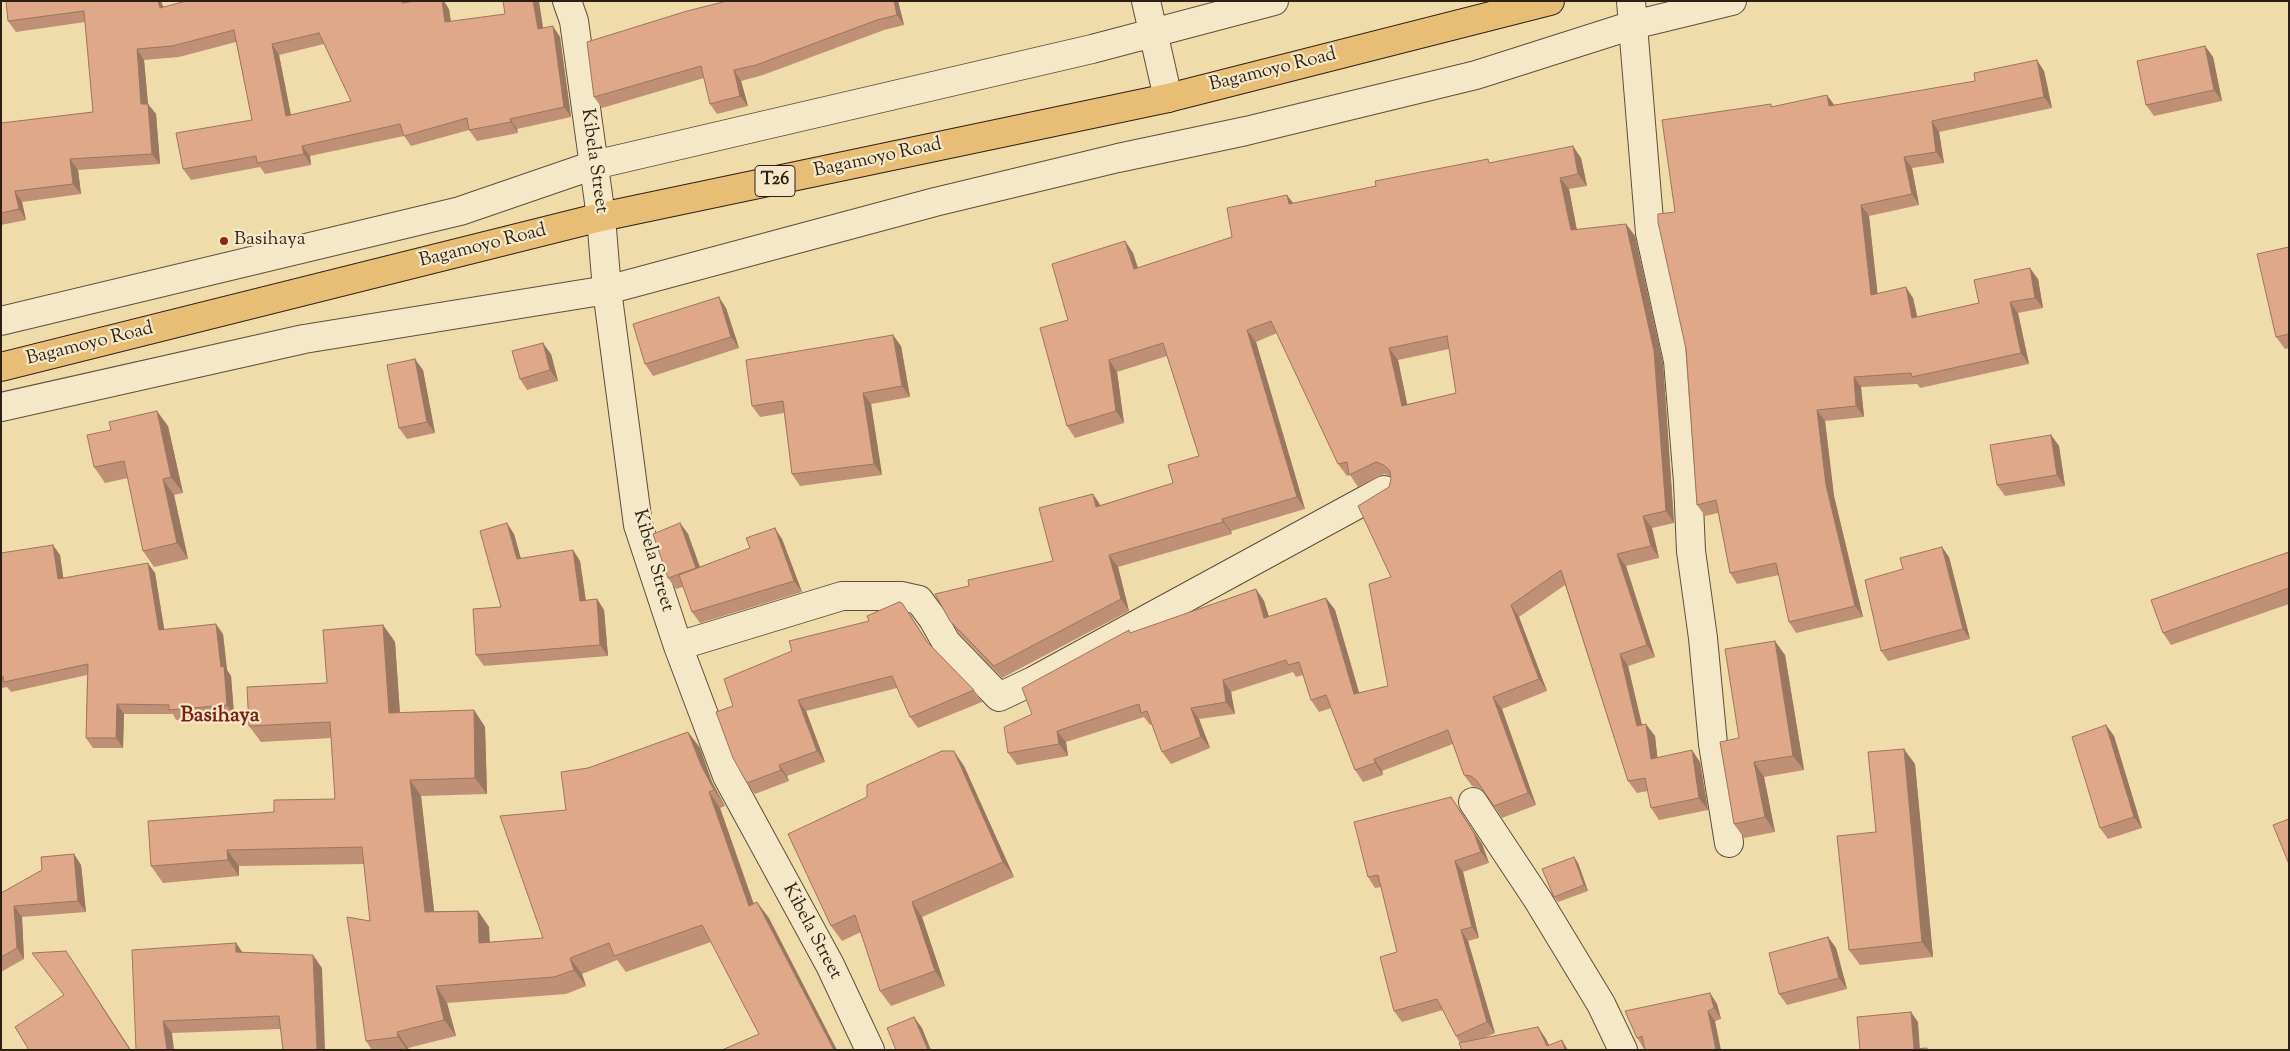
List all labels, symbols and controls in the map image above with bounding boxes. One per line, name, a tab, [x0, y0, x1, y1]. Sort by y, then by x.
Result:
street label: Bagamoyo Road	[1207, 44, 1339, 98]
street label: Kibela Street	[574, 107, 612, 215]
street label: Bagamoyo Road	[812, 134, 944, 184]
road number: T26	[755, 166, 795, 197]
street label: Bagamoyo Road	[417, 220, 549, 274]
place label: Basihaya	[234, 230, 305, 252]
marker: Basihaya	[218, 235, 230, 247]
street label: Bagamoyo Road	[24, 318, 156, 372]
street label: Kibela Street	[627, 507, 677, 615]
district label: Basihaya	[181, 704, 259, 730]
street label: Kibela Street	[776, 880, 846, 984]

